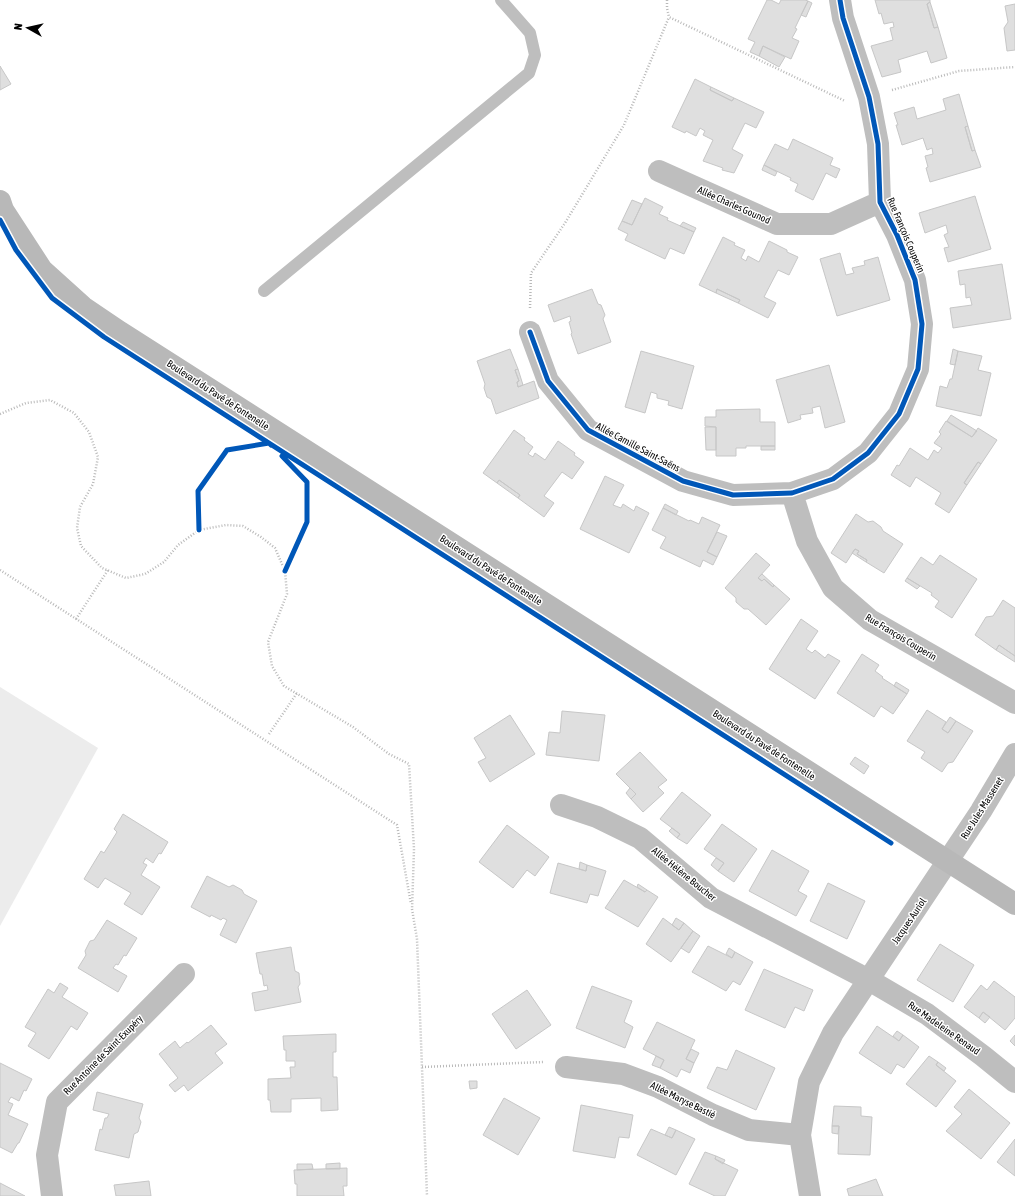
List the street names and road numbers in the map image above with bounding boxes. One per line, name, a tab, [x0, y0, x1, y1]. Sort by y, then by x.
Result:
street label: Allée Charles Gounod	[696, 184, 772, 226]
street label: Rue François Couperin	[885, 196, 927, 274]
street label: Boulevard du Pavé de Fontenelle	[165, 358, 272, 432]
street label: Allée Camille Saint-Saëns	[594, 420, 682, 474]
street label: Boulevard du Pavé de Fontenelle	[438, 533, 545, 607]
street label: Rue François Couperin	[864, 611, 939, 663]
street label: Boulevard du Pavé de Fontenelle	[711, 708, 818, 782]
street label: Rue Jules Massenet	[959, 775, 1006, 841]
street label: Allée Hélène Boucher	[650, 845, 719, 904]
street label: Jacques Auriol	[890, 896, 929, 946]
street label: Rue Madeleine Renaud	[906, 999, 982, 1057]
street label: Rue Antoine de Saint-Exupéry	[61, 1013, 145, 1097]
street label: Allée Maryse Bastié	[649, 1079, 718, 1121]

